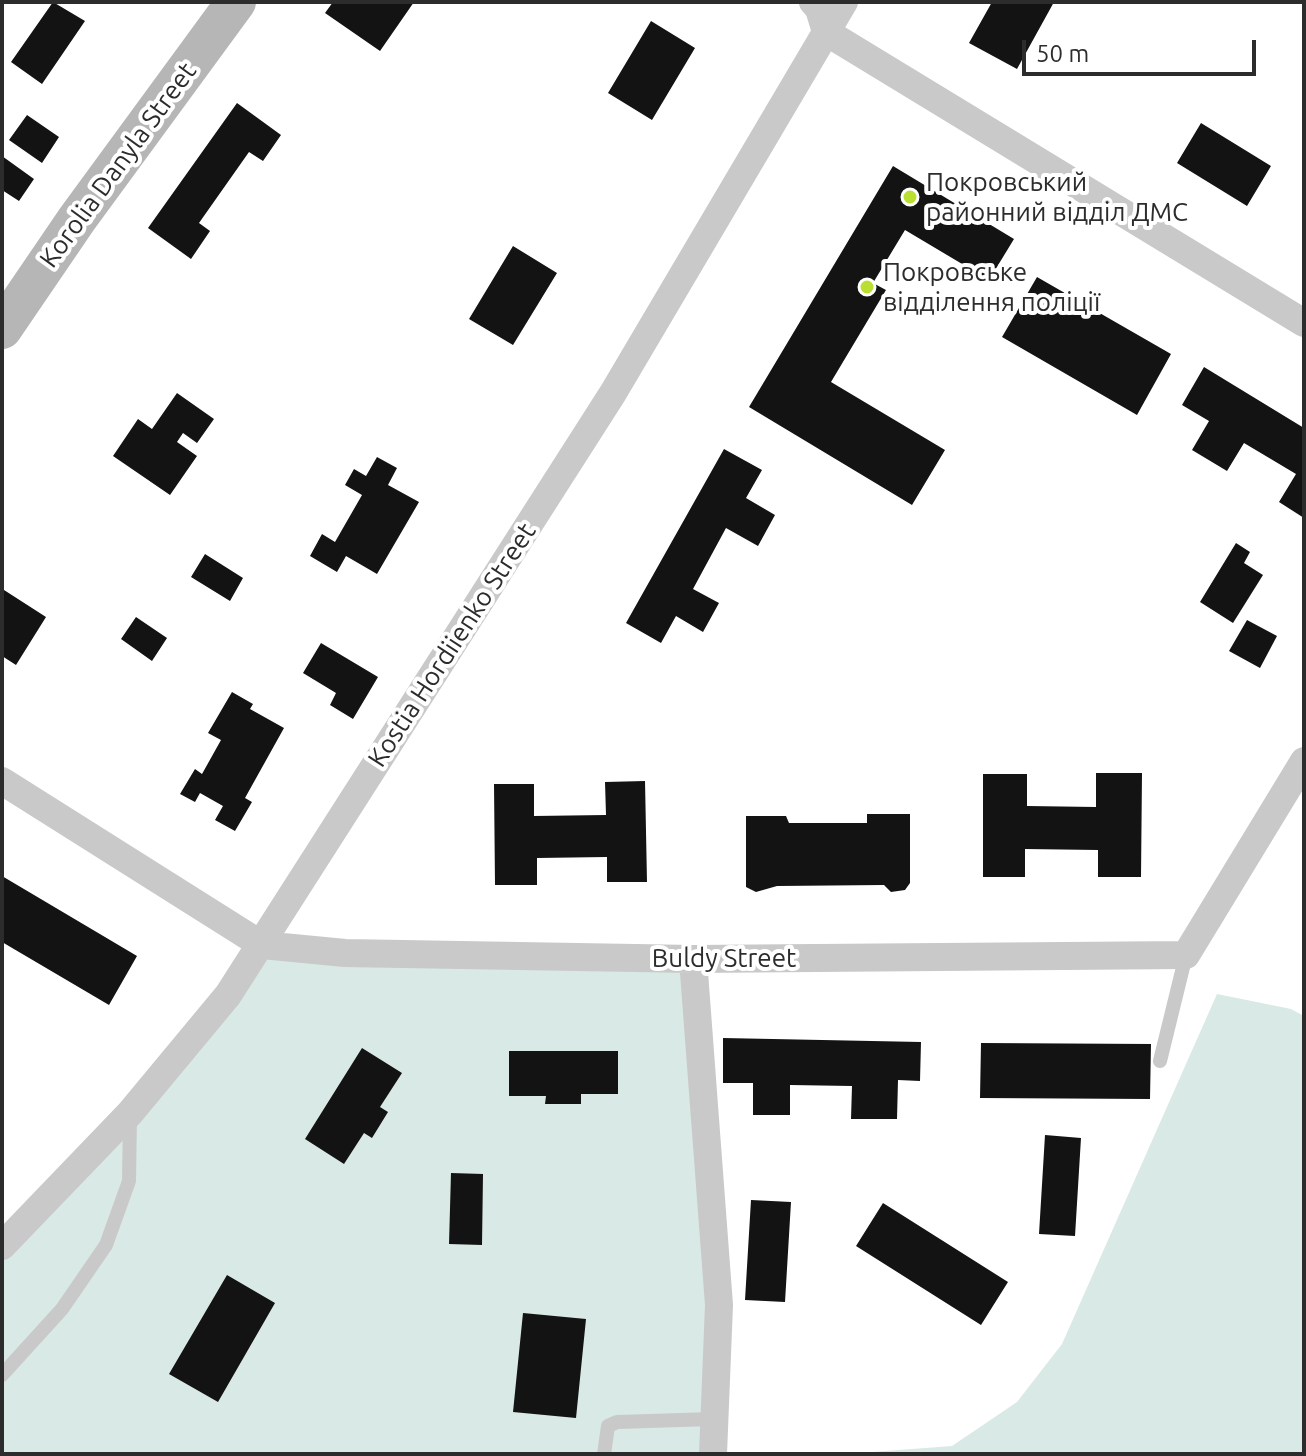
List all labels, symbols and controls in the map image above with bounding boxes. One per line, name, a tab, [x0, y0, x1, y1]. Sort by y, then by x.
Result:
scale bar	[1026, 24, 1260, 74]
text: 50 m	[1036, 40, 1089, 67]
street label: Korolia Danyla Street	[33, 56, 203, 274]
place label: Покровський районний відділ ДМС	[926, 166, 1188, 228]
marker: Покровський районний відділ ДМС	[901, 188, 919, 206]
place label: Покровське відділення поліції	[883, 256, 1100, 318]
marker: Покровське відділення поліції	[858, 278, 876, 296]
street label: Kostia Hordiienko Street	[361, 517, 543, 773]
street label: Buldy Street	[652, 942, 796, 974]

